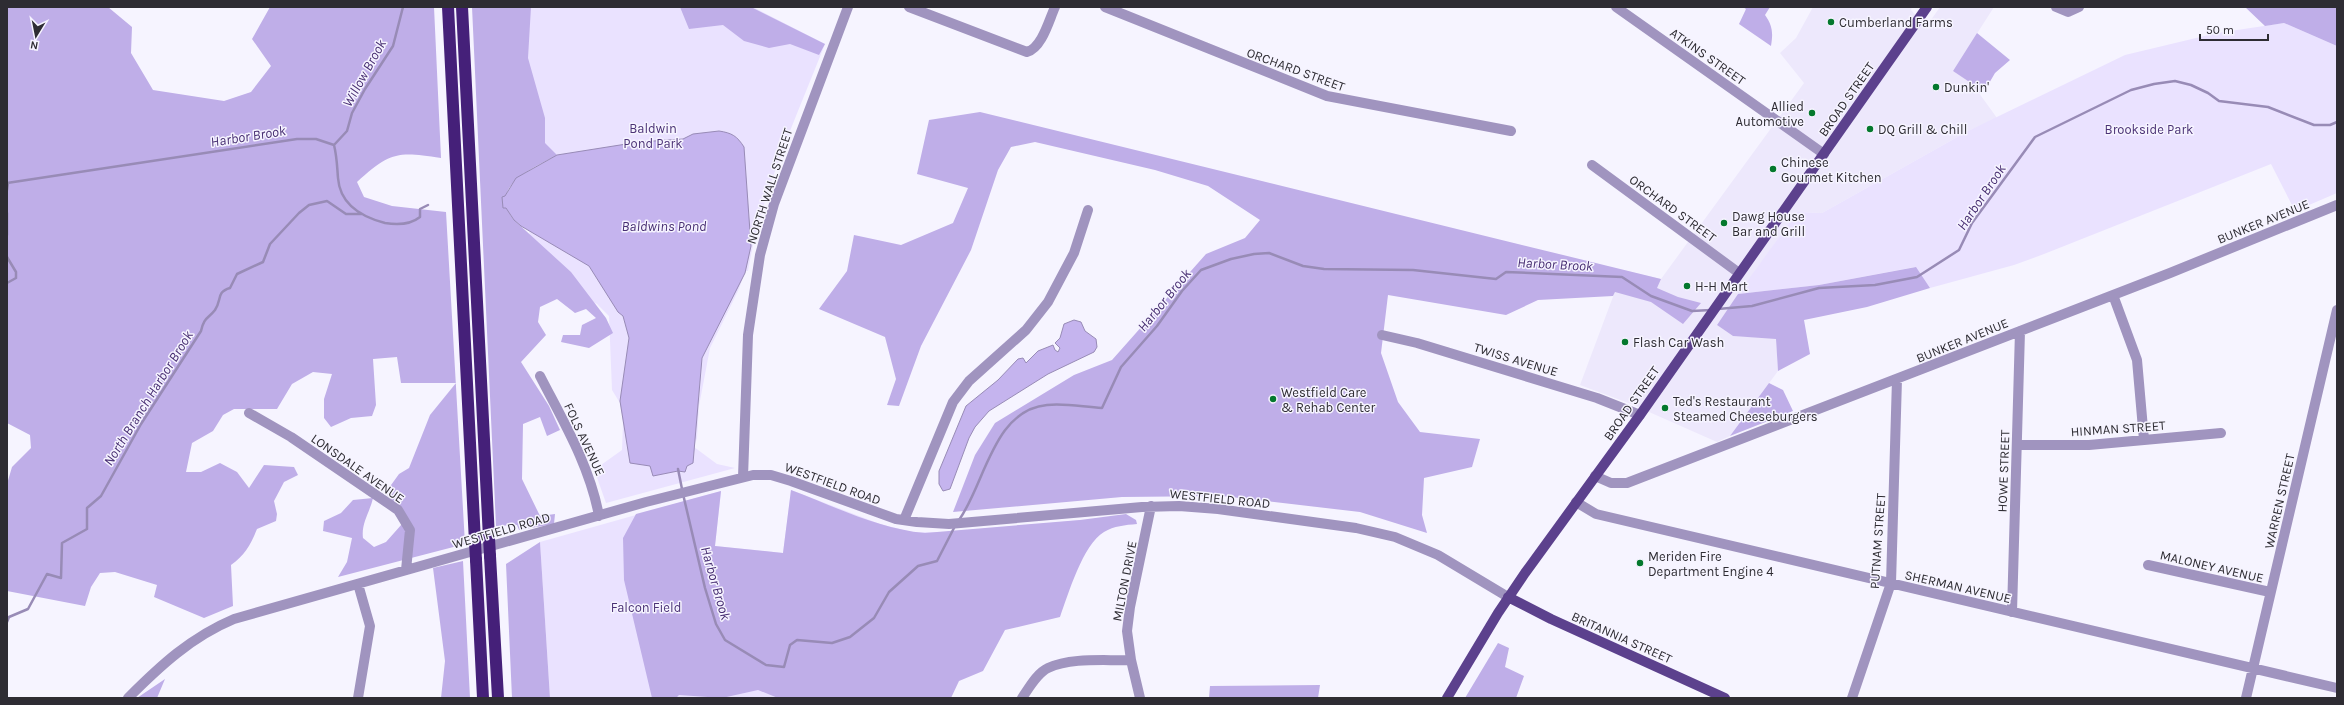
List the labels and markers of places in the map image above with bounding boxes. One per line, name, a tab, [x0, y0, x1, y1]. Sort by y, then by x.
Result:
place label: Cumberland Farms	[1839, 15, 1953, 30]
marker: Cumberland Farms	[1826, 17, 1836, 27]
place label: Dunkin'	[1944, 80, 1989, 95]
marker: Dunkin'	[1931, 82, 1941, 92]
place label: Allied Automotive	[1735, 99, 1804, 129]
marker: Allied Automotive	[1807, 108, 1817, 118]
place label: DQ Grill & Chill	[1878, 122, 1967, 137]
marker: DQ Grill & Chill	[1865, 124, 1875, 134]
place label: Chinese Gourmet Kitchen	[1781, 155, 1882, 185]
marker: Chinese Gourmet Kitchen	[1768, 164, 1778, 174]
place label: Dawg House Bar and Grill	[1732, 209, 1805, 239]
marker: Dawg House Bar and Grill	[1719, 218, 1729, 228]
place label: H-H Mart	[1695, 279, 1748, 294]
marker: H-H Mart	[1682, 281, 1692, 291]
place label: Flash Car Wash	[1633, 335, 1724, 350]
marker: Flash Car Wash	[1620, 337, 1630, 347]
place label: Westfield Care & Rehab Center	[1281, 385, 1375, 415]
marker: Westfield Care & Rehab Center	[1268, 394, 1278, 404]
place label: Ted's Restaurant Steamed Cheeseburgers	[1673, 394, 1818, 424]
marker: Ted's Restaurant Steamed Cheeseburgers	[1660, 403, 1670, 413]
place label: Meriden Fire Department Engine 4	[1648, 549, 1774, 579]
marker: Meriden Fire Department Engine 4	[1635, 558, 1645, 568]

